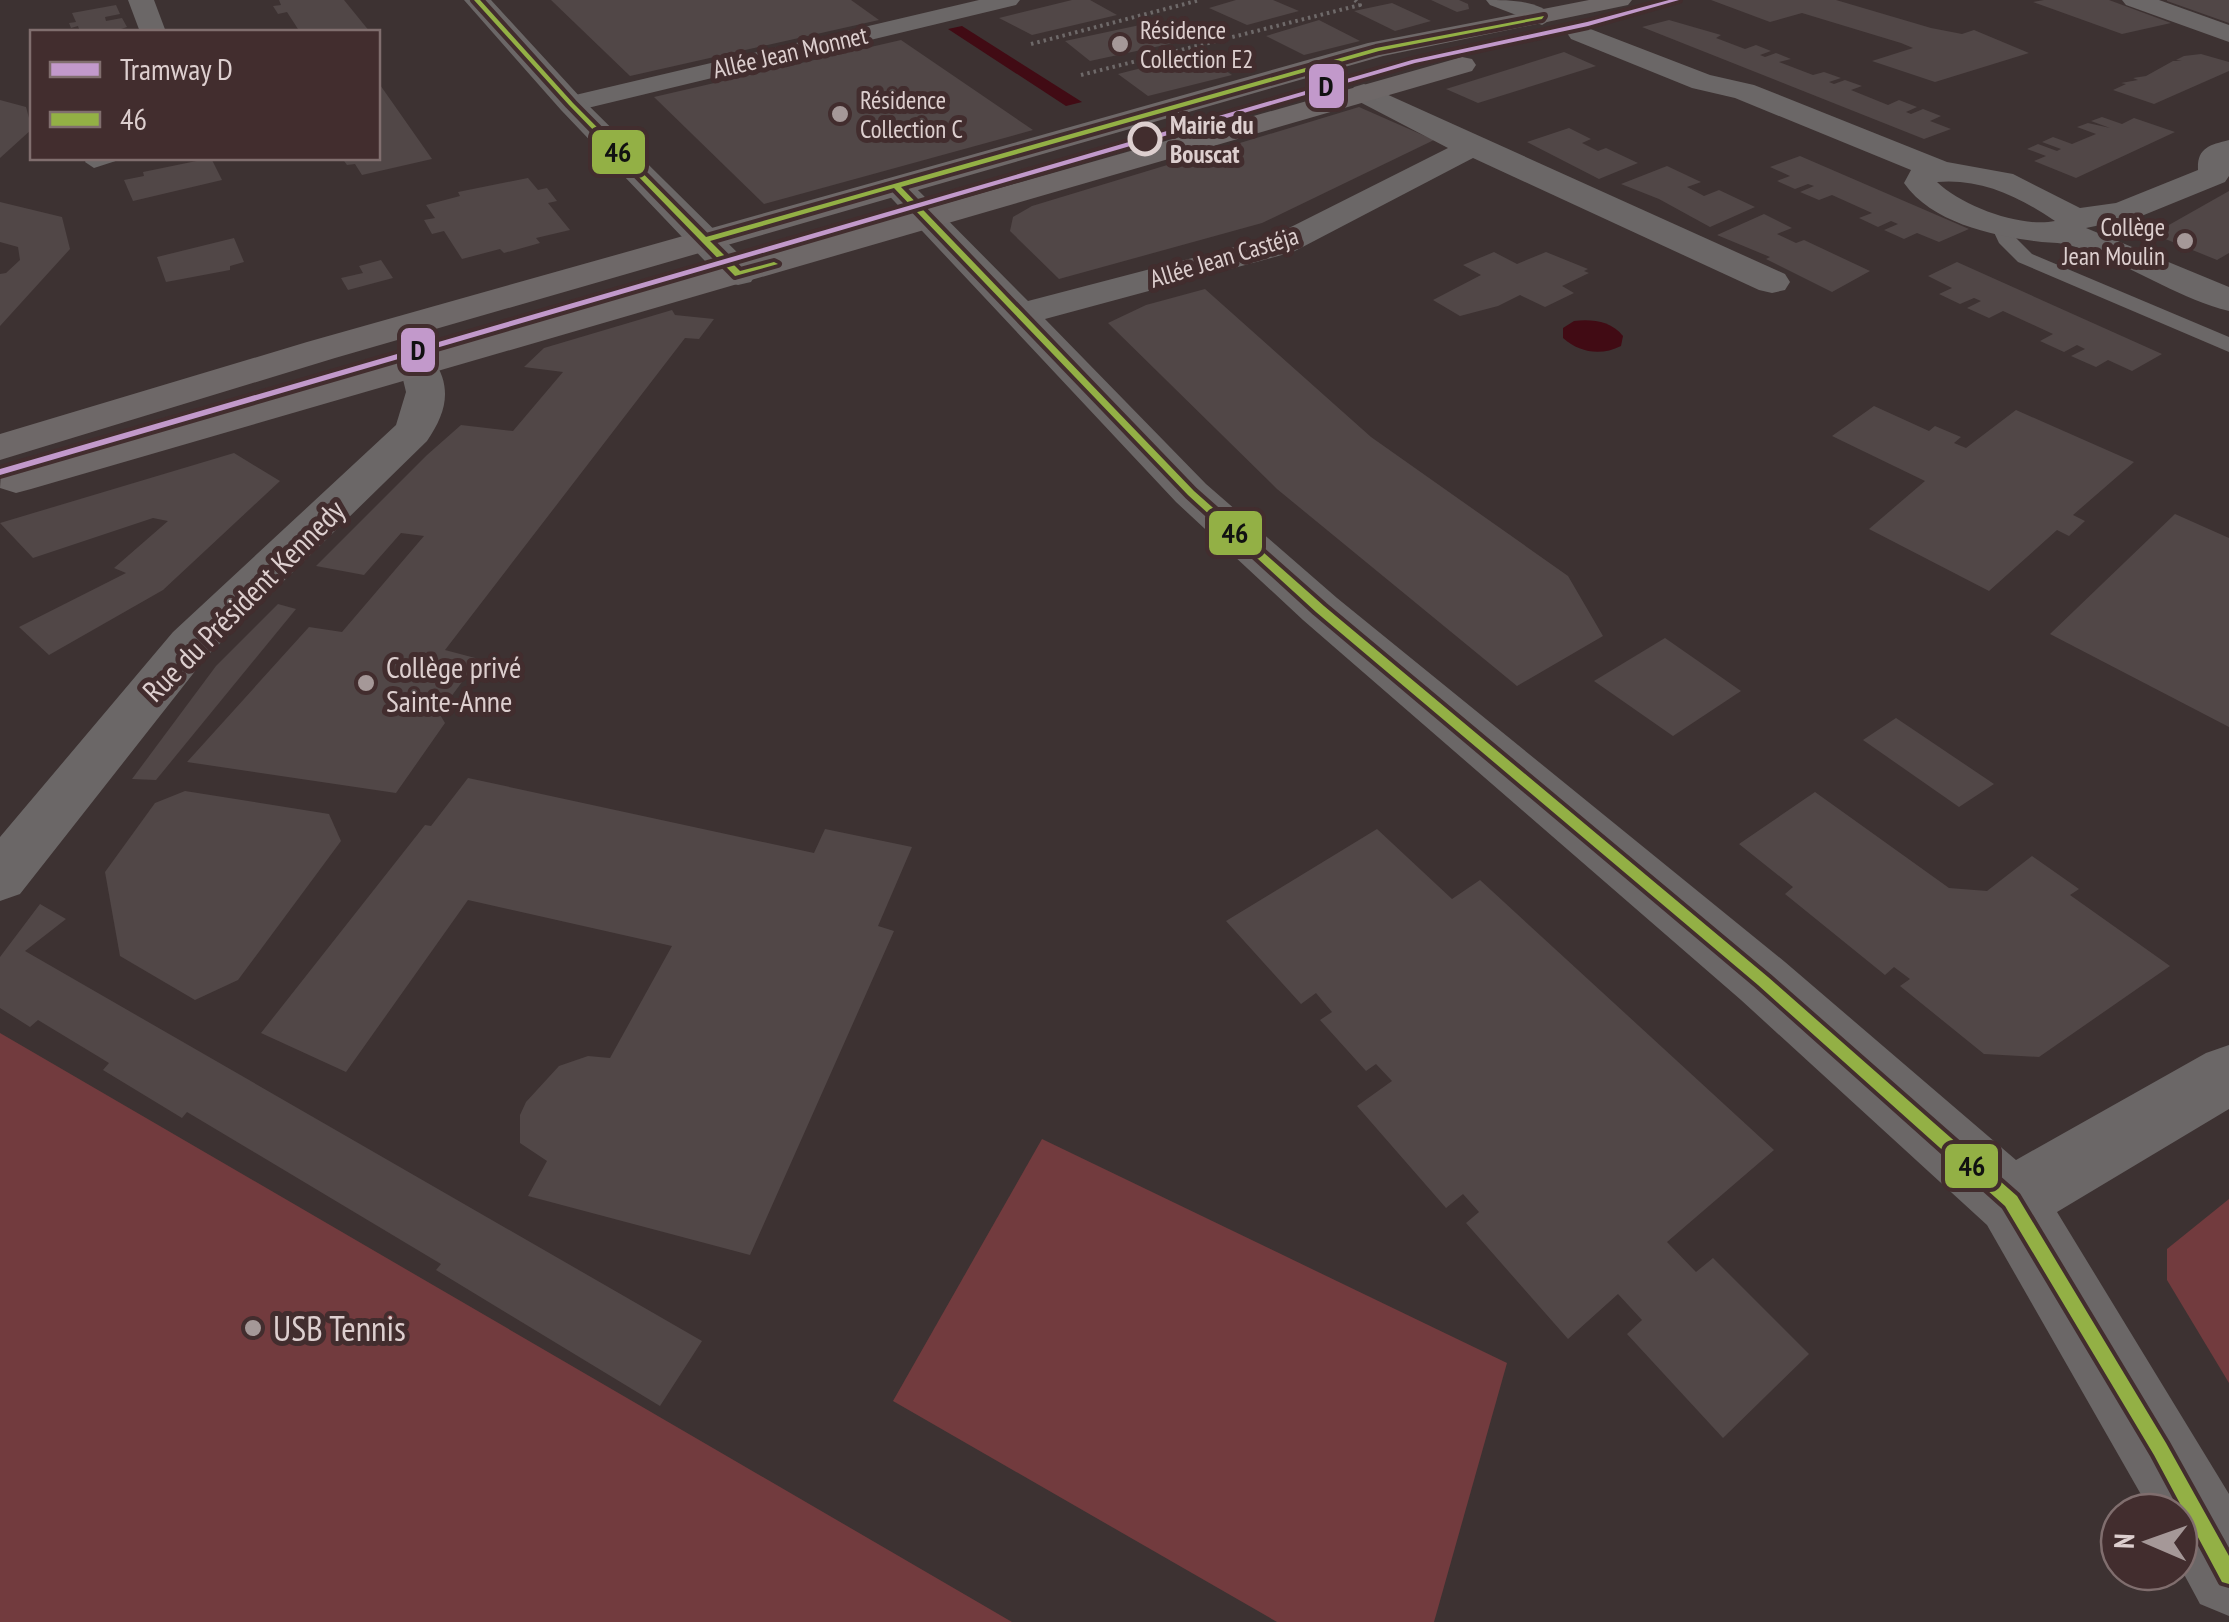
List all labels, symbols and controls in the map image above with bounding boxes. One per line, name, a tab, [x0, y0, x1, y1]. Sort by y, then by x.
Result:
place label: Résidence Collection E2	[1140, 14, 1254, 75]
street label: Allée Jean Monnet	[710, 19, 871, 85]
legend	[30, 30, 380, 160]
marker: Résidence Collection E2	[1109, 33, 1131, 55]
text: Tramway D	[120, 49, 233, 88]
line badge: D	[1307, 62, 1346, 110]
text: D	[1319, 67, 1334, 104]
place label: Résidence Collection C	[860, 84, 963, 145]
text: 46	[120, 99, 147, 138]
marker: Résidence Collection C	[829, 103, 851, 125]
place label: Mairie du Bouscat	[1170, 109, 1254, 170]
marker: Mairie du Bouscat	[1129, 123, 1161, 155]
line badge: 46	[590, 128, 647, 176]
text: 46	[605, 133, 631, 170]
place label: Collège Jean Moulin	[2062, 211, 2165, 272]
street label: Allée Jean Castéja	[1146, 219, 1302, 295]
marker: Collège Jean Moulin	[2174, 230, 2196, 252]
line badge: D	[399, 326, 437, 374]
text: D	[411, 331, 426, 368]
street label: Rue du Président Kennedy	[134, 490, 353, 709]
line badge: 46	[1207, 509, 1264, 557]
text: 46	[1222, 514, 1248, 551]
place label: Collège privé Sainte-Anne	[386, 647, 522, 720]
marker: Collège privé Sainte-Anne	[355, 672, 377, 694]
line badge: 46	[1943, 1142, 2000, 1190]
text: 46	[1959, 1147, 1985, 1184]
place label: USB Tennis	[273, 1305, 406, 1351]
marker: USB Tennis	[242, 1317, 264, 1339]
north arrow	[2099, 1492, 2199, 1592]
text: N	[2105, 1533, 2142, 1549]

